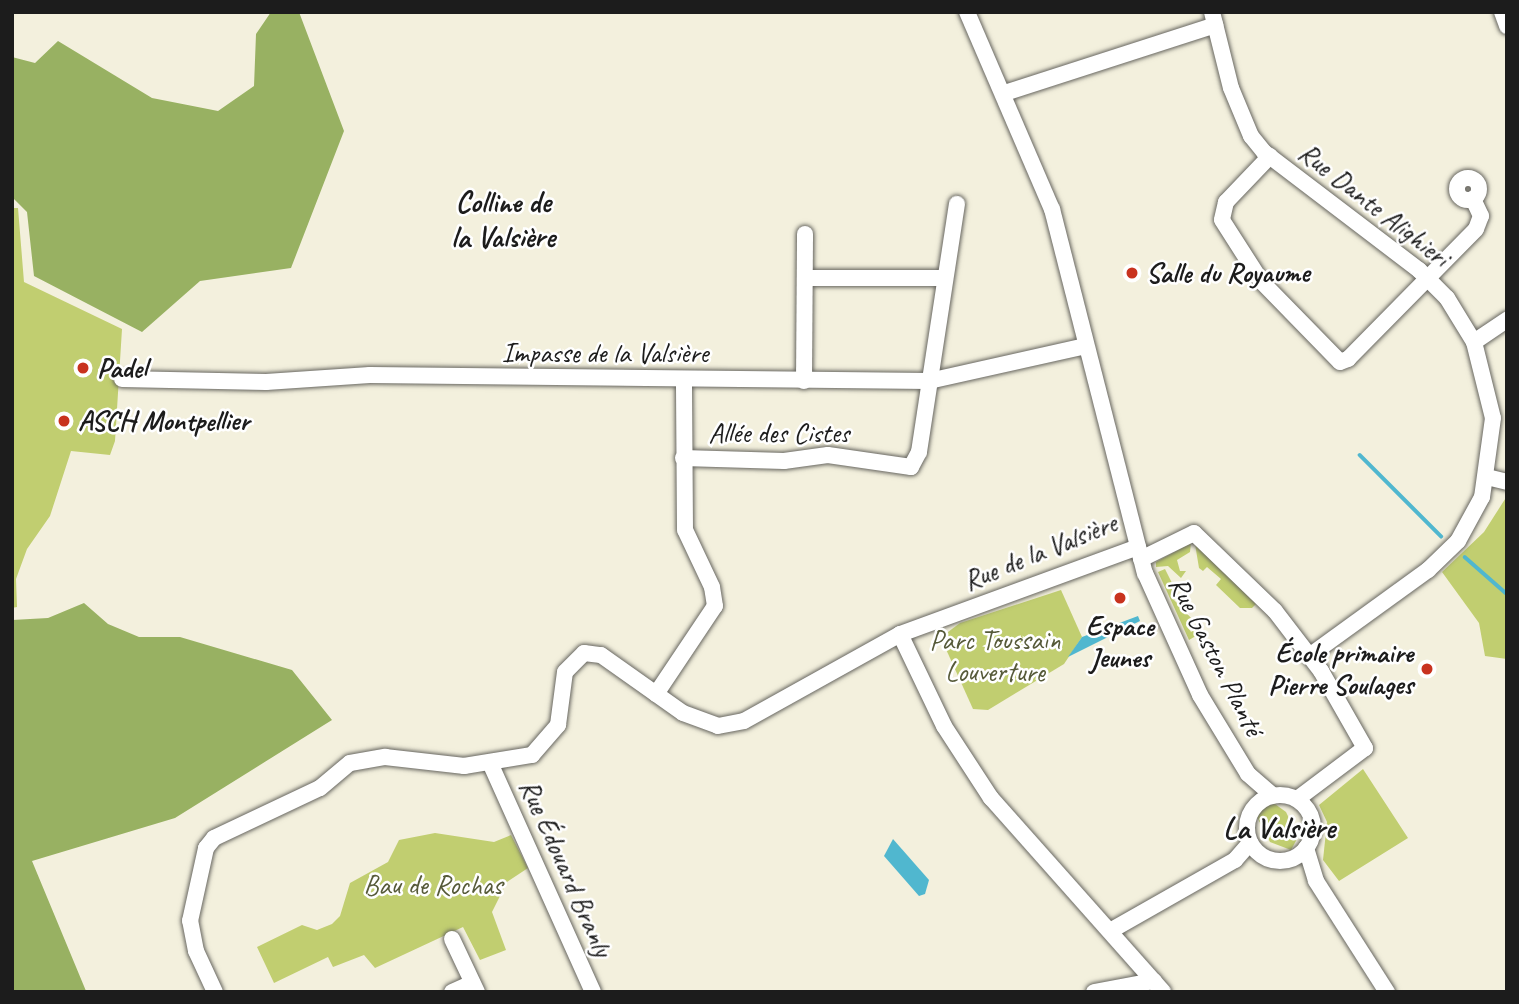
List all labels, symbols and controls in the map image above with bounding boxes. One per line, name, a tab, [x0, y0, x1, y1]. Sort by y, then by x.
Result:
street label: Rue Dante Alighieri	[1292, 135, 1456, 275]
district label: Colline de la Valsière	[451, 184, 555, 254]
place label: Salle du Royaume	[1146, 256, 1309, 290]
marker: Salle du Royaume	[1124, 265, 1140, 281]
street label: Impasse de la Valsière	[501, 336, 709, 370]
place label: Padel	[97, 351, 147, 385]
marker: Padel	[75, 360, 91, 376]
place label: ASCH Montpellier	[78, 404, 249, 438]
marker: ASCH Montpellier	[56, 413, 72, 429]
street label: Allée des Cistes	[709, 416, 849, 450]
street label: Rue de la Valsière	[958, 506, 1122, 598]
street label: Rue Gaston Planté	[1161, 570, 1271, 742]
marker: Espace Jeunes	[1112, 590, 1128, 606]
place label: Espace Jeunes	[1086, 609, 1154, 675]
park label: Parc Toussain Louverture	[930, 623, 1060, 689]
place label: École primaire Pierre Soulages	[1268, 636, 1413, 702]
marker: École primaire Pierre Soulages	[1419, 661, 1435, 677]
street label: Rue Édouard Branly	[512, 774, 620, 962]
district label: La Valsière	[1223, 810, 1335, 846]
park label: Bau de Rochas	[364, 868, 502, 902]

